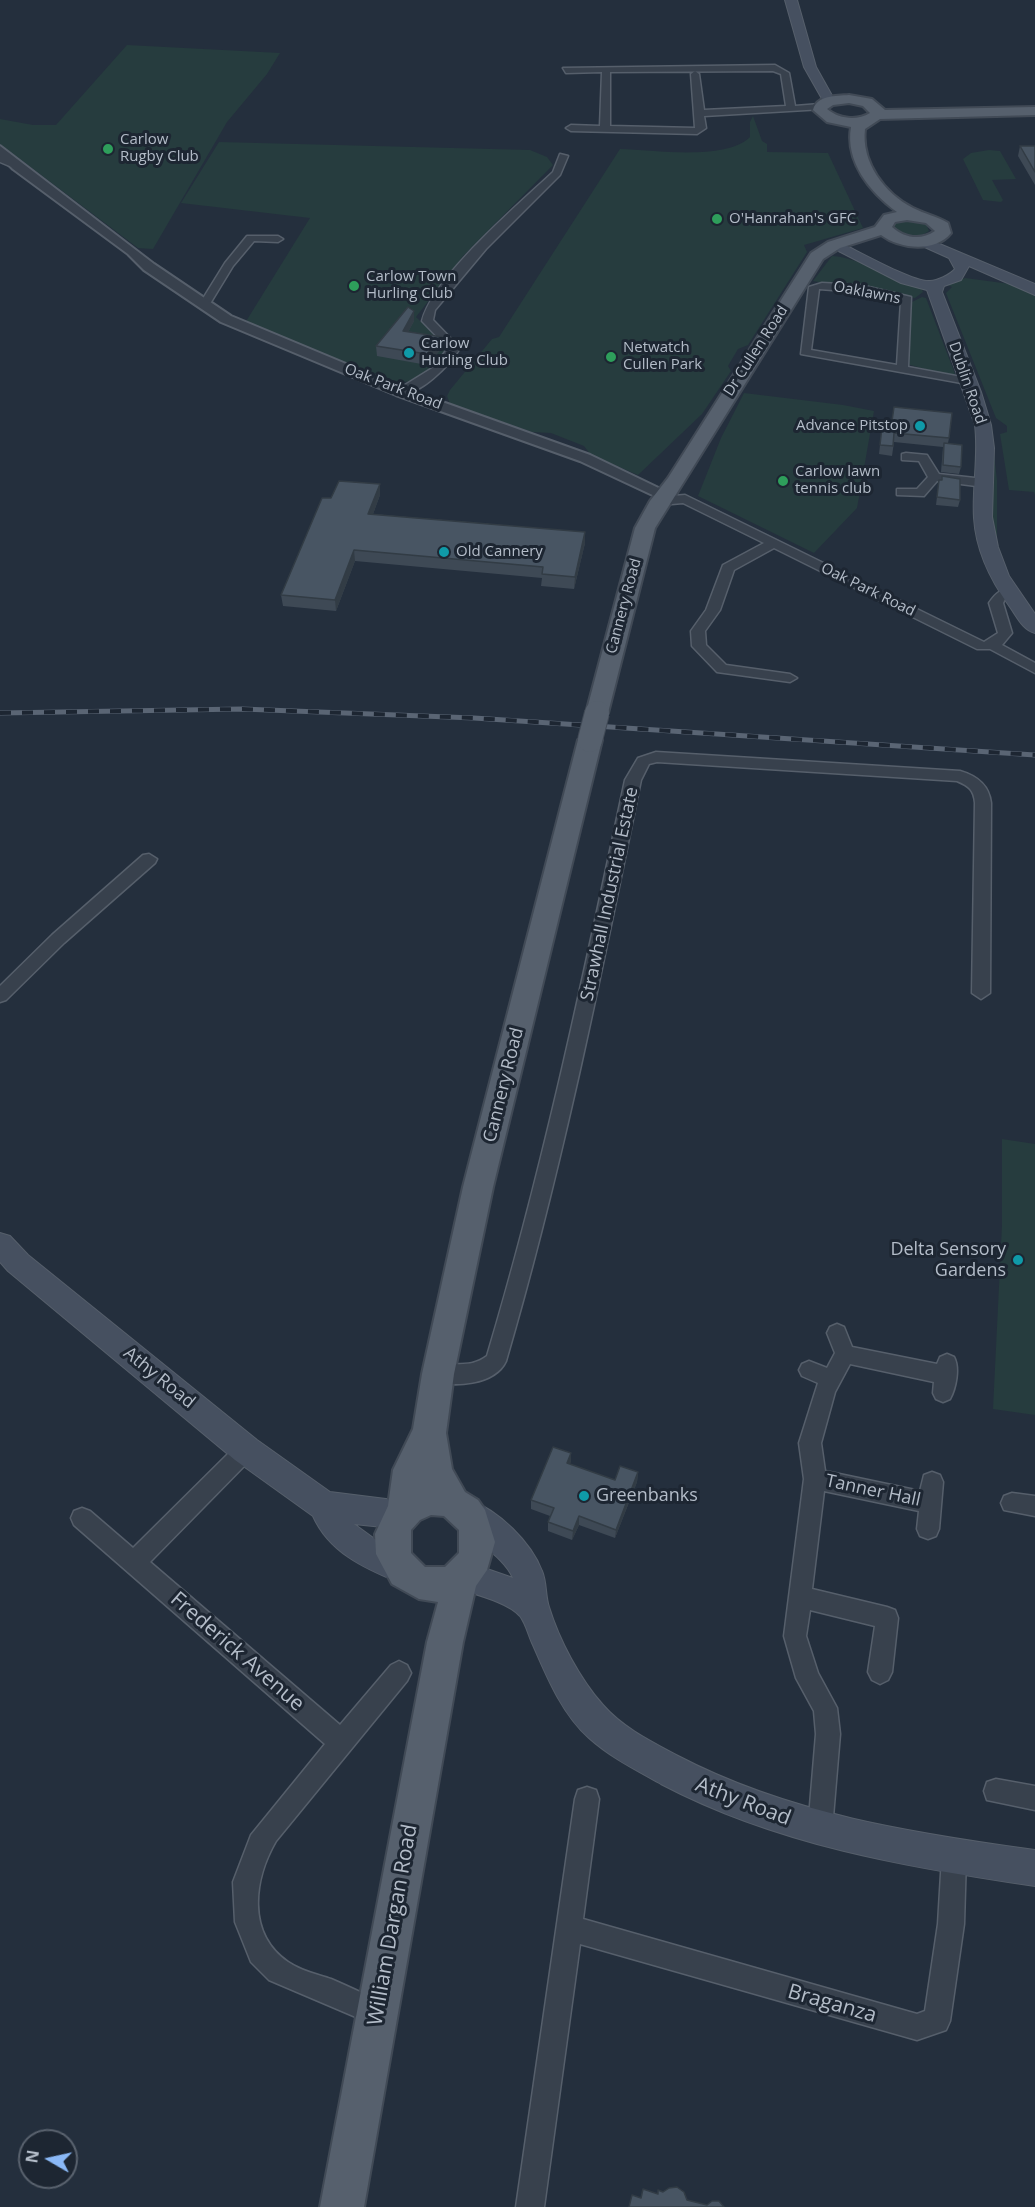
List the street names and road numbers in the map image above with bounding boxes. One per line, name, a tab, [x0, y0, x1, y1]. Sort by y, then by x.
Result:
street label: Oaklawns	[832, 278, 902, 308]
street label: Dr Cullen Road	[720, 302, 792, 400]
street label: Dublin Road	[945, 340, 989, 426]
street label: Oak Park Road	[342, 360, 444, 414]
street label: Cannery Road	[603, 556, 645, 656]
street label: Oak Park Road	[818, 559, 918, 621]
street label: Strawhall Industrial Estate	[577, 785, 643, 1003]
street label: Cannery Road	[479, 1025, 529, 1145]
street label: Athy Road	[119, 1343, 199, 1413]
street label: Tanner Hall	[824, 1470, 922, 1512]
street label: Frederick Avenue	[165, 1587, 309, 1717]
street label: Athy Road	[692, 1772, 794, 1832]
street label: William Dargan Road	[363, 1822, 423, 2028]
street label: Braganza	[785, 1979, 879, 2029]

